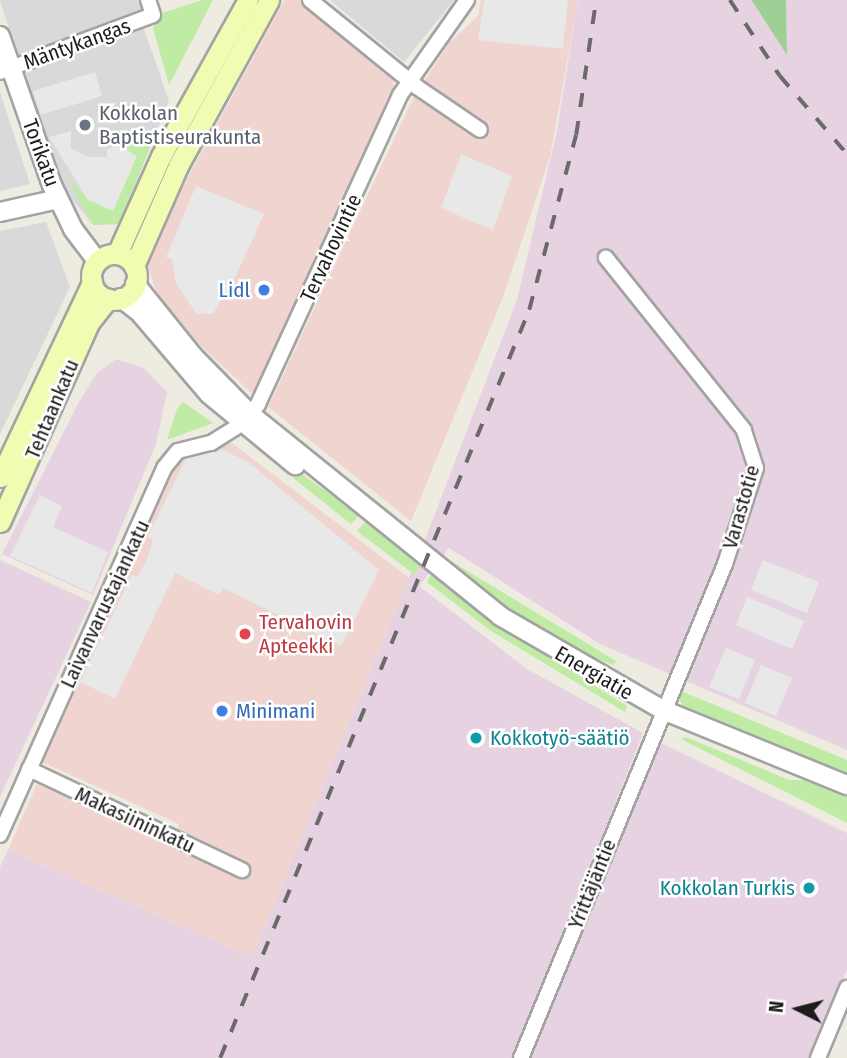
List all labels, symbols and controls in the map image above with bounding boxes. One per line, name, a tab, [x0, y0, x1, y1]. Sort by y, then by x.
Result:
street label: Mäntykangas	[20, 13, 134, 75]
place label: Kokkolan Baptistiseurakunta	[99, 100, 261, 150]
street label: Torikatu	[17, 116, 65, 190]
marker: Kokkolan Baptistiseurakunta	[77, 117, 93, 133]
street label: Tervahovintie	[295, 190, 367, 306]
place label: Lidl	[219, 277, 250, 303]
marker: Lidl	[256, 282, 272, 298]
street label: Tehtaankatu	[20, 355, 84, 463]
street label: Varastotie	[717, 462, 765, 552]
street label: Laivanvarustajankatu	[55, 516, 155, 692]
place label: Tervahovin Apteekki	[259, 609, 352, 659]
marker: Tervahovin Apteekki	[237, 626, 253, 642]
street label: Energiatie	[550, 641, 638, 705]
place label: Minimani	[236, 698, 315, 724]
marker: Minimani	[214, 703, 230, 719]
place label: Kokkotyö-säätiö	[490, 725, 630, 751]
marker: Kokkotyö-säätiö	[468, 730, 484, 746]
street label: Makasiininkatu	[71, 781, 199, 859]
street label: Yrittäjäntie	[563, 835, 621, 933]
place label: Kokkolan Turkis	[660, 875, 795, 901]
marker: Kokkolan Turkis	[801, 880, 817, 896]
north arrow	[763, 974, 833, 1044]
text: N	[765, 1000, 789, 1014]

